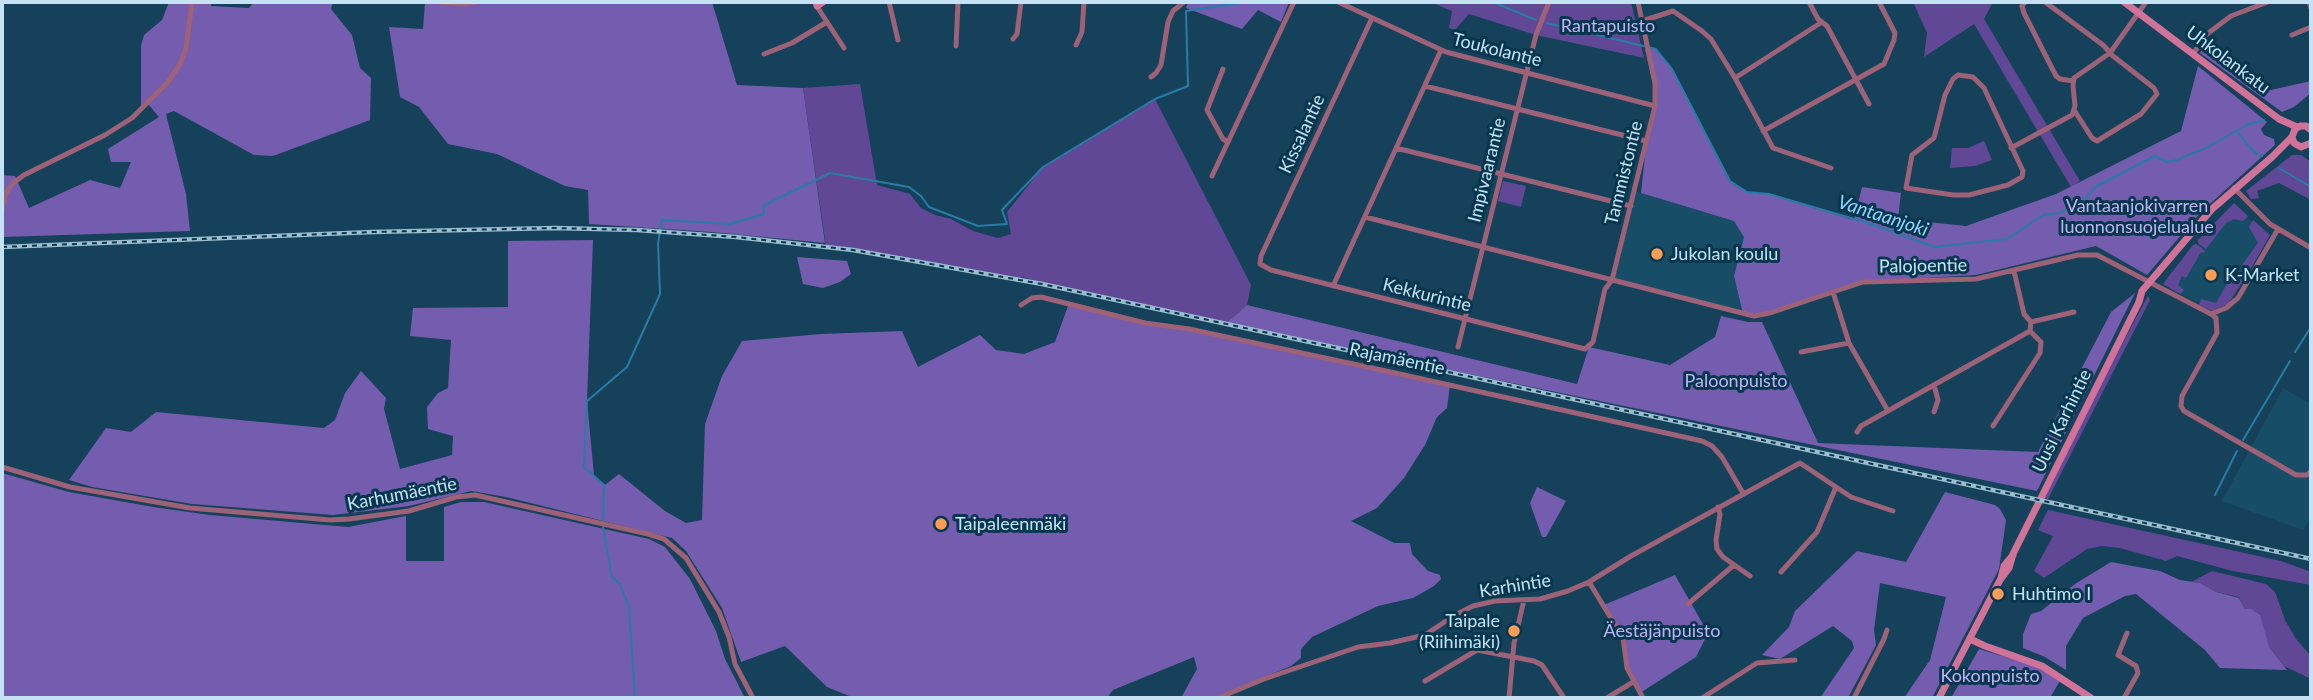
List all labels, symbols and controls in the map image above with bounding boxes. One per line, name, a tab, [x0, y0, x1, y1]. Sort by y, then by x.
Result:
park label: Rantapuisto	[1561, 15, 1655, 37]
street label: Uhkolankatu	[2182, 21, 2274, 99]
street label: Toukolantie	[1450, 28, 1544, 72]
street label: Kissalantie	[1274, 91, 1330, 177]
street label: Impivaarantie	[1464, 115, 1510, 225]
street label: Tammistontie	[1601, 119, 1647, 227]
water label: Vantaanjoki	[1835, 191, 1931, 241]
park label: Vantaanjokivarren luonnonsuojelualue	[2060, 195, 2214, 238]
place label: Jukolan koulu	[1671, 243, 1778, 265]
marker: Jukolan koulu	[1649, 246, 1665, 262]
street label: Palojoentie	[1879, 254, 1967, 278]
place label: K-Market	[2225, 264, 2300, 286]
marker: K-Market	[2203, 267, 2219, 283]
street label: Kekkurintie	[1381, 274, 1473, 316]
street label: Rajamäentie	[1347, 338, 1447, 380]
street label: Uusi Karhintie	[2028, 366, 2096, 476]
park label: Paloonpuisto	[1684, 370, 1788, 392]
street label: Karhumäentie	[345, 473, 459, 515]
place label: Taipaleenmäki	[955, 513, 1066, 535]
marker: Taipaleenmäki	[933, 516, 949, 532]
street label: Karhintie	[1478, 570, 1552, 602]
place label: Huhtimo I	[2012, 583, 2091, 605]
marker: Huhtimo I	[1990, 586, 2006, 602]
place label: Taipale (Riihimäki)	[1419, 610, 1500, 652]
park label: Äestäjänpuisto	[1604, 620, 1720, 642]
marker: Taipale (Riihimäki)	[1506, 623, 1522, 639]
park label: Kokonpuisto	[1940, 665, 2040, 687]

